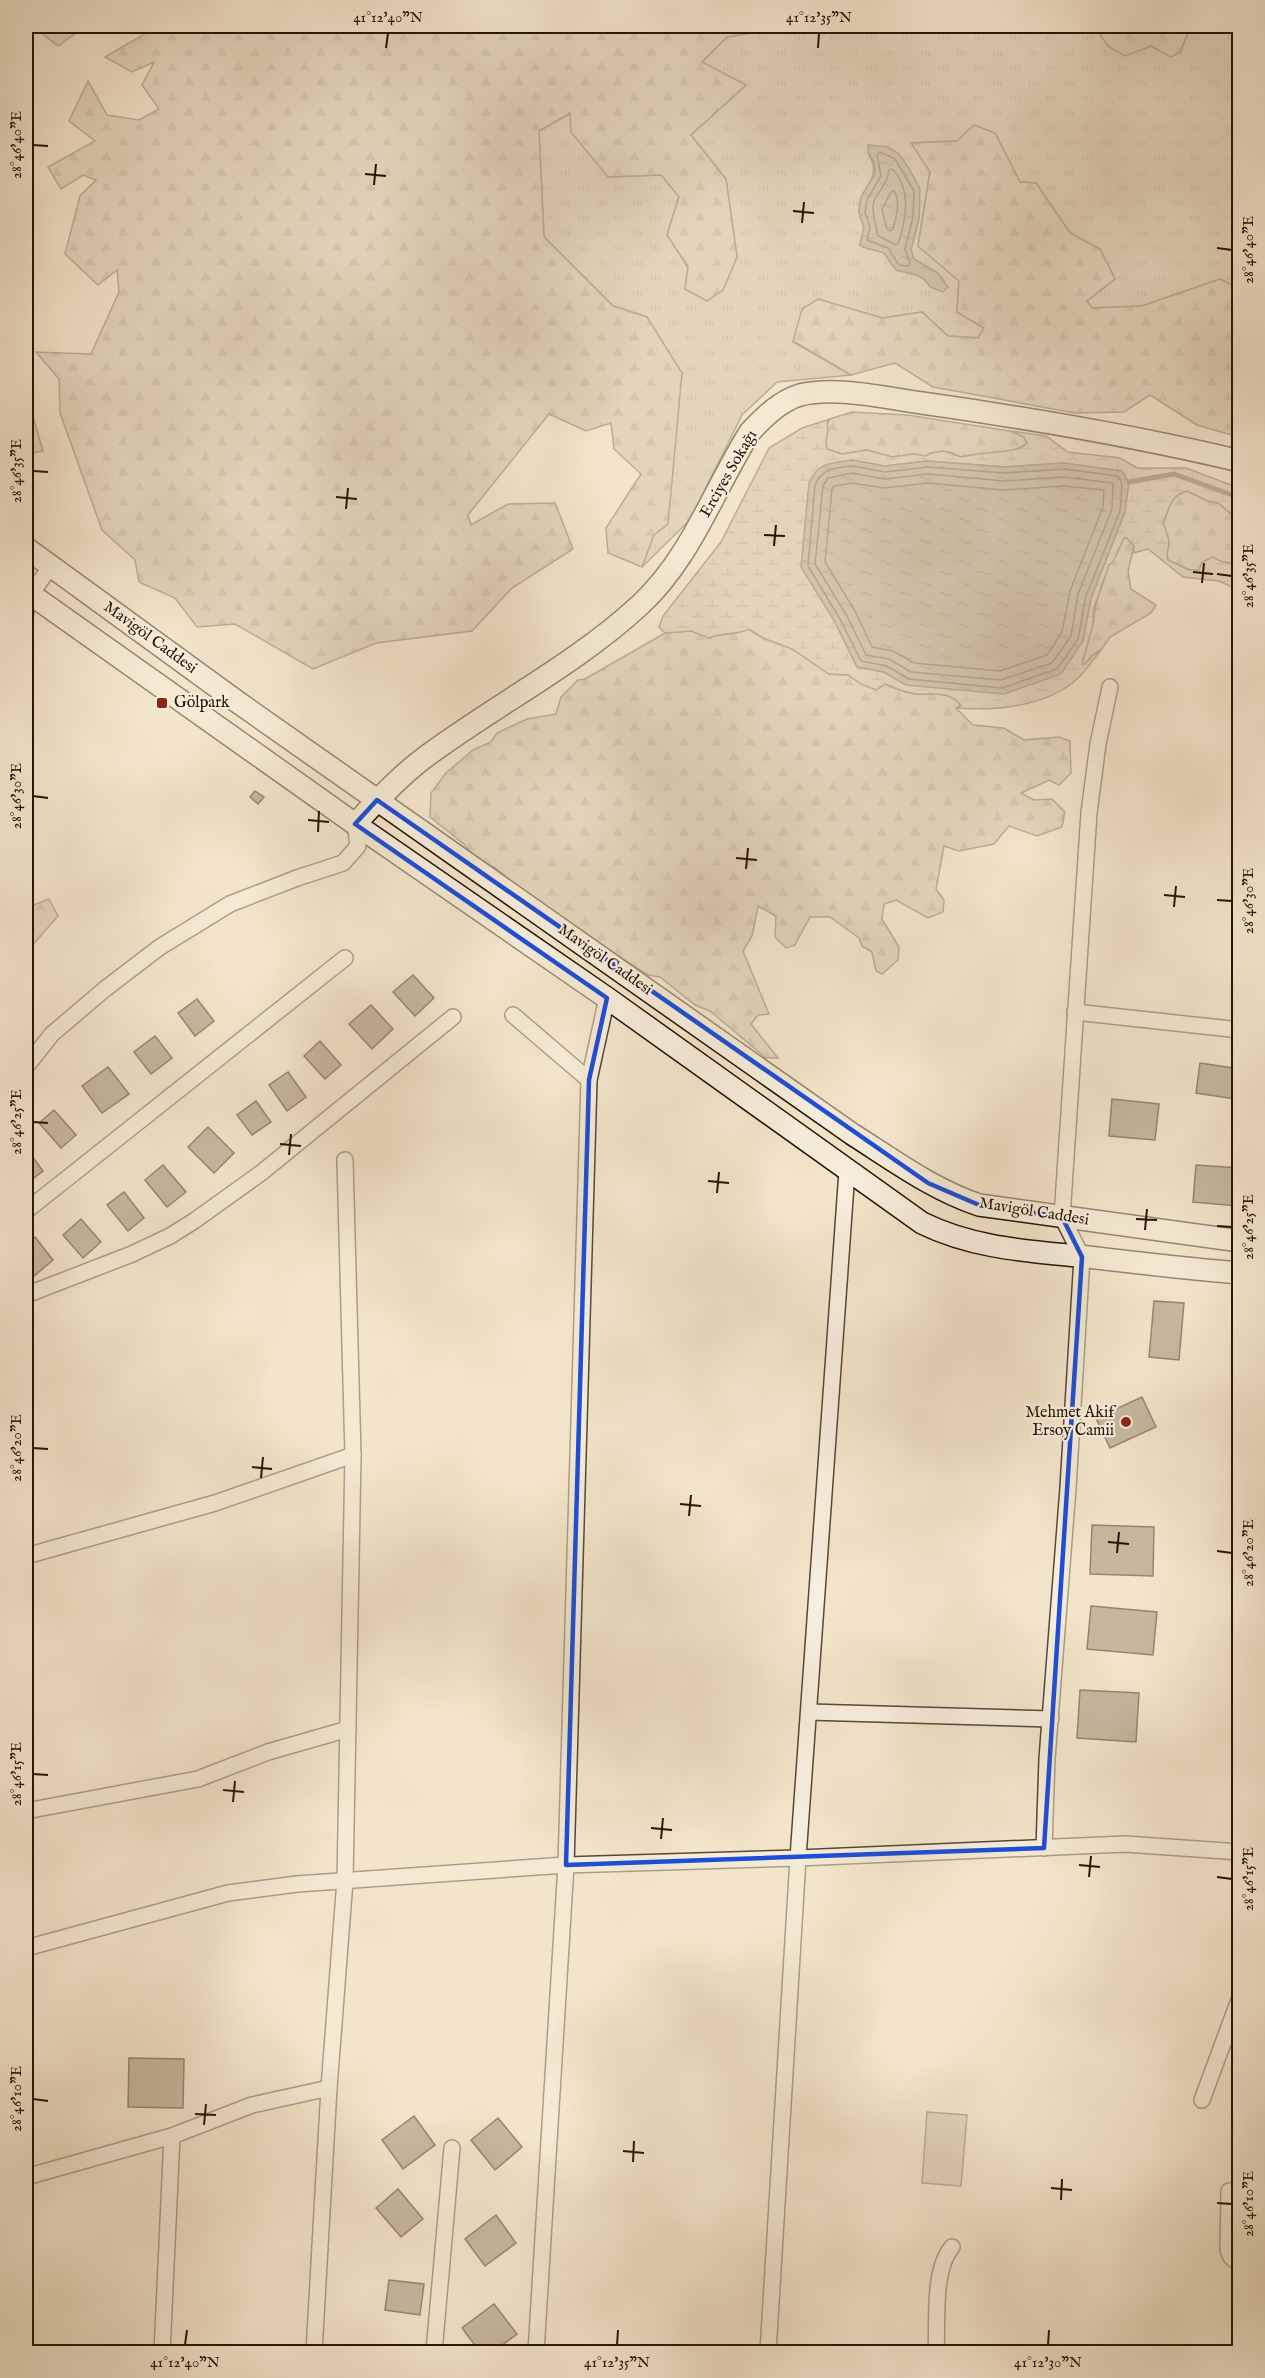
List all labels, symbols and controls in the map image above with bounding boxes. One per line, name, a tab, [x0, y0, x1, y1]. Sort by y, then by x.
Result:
text: 41°12'40"N	[353, 8, 423, 27]
text: 41°12'35"N	[786, 8, 852, 27]
text: 28°46'40"E	[7, 111, 26, 179]
text: 28°46'40"E	[1239, 216, 1258, 284]
street label: Erciyes Sokağı	[696, 427, 762, 521]
text: 28°46'35"E	[7, 439, 26, 503]
text: 28°46'35"E	[1239, 544, 1258, 608]
street label: Mavigöl Caddesi	[99, 597, 201, 679]
place label: Gölpark	[174, 693, 230, 713]
marker: Gölpark	[155, 696, 169, 710]
text: 28°46'30"E	[7, 763, 26, 829]
text: 28°46'30"E	[1239, 868, 1258, 934]
street label: Mavigöl Caddesi	[554, 920, 656, 1000]
text: 28°46'25"E	[7, 1089, 26, 1155]
street label: Mavigöl Caddesi	[978, 1193, 1090, 1231]
text: 28°46'25"E	[1239, 1194, 1258, 1260]
place label: Mehmet Akif Ersoy Camii	[1025, 1403, 1117, 1441]
text: 28°46'20"E	[7, 1414, 26, 1482]
marker: Mehmet Akif Ersoy Camii	[1119, 1415, 1133, 1429]
text: 28°46'20"E	[1239, 1519, 1258, 1587]
text: 28°46'15"E	[7, 1742, 26, 1806]
text: 28°46'15"E	[1239, 1847, 1258, 1911]
text: 28°46'10"E	[7, 2066, 26, 2132]
text: 28°46'10"E	[1239, 2171, 1258, 2237]
text: 41°12'40"N	[150, 2353, 220, 2372]
text: 41°12'35"N	[584, 2353, 650, 2372]
text: 41°12'30"N	[1014, 2353, 1082, 2372]

